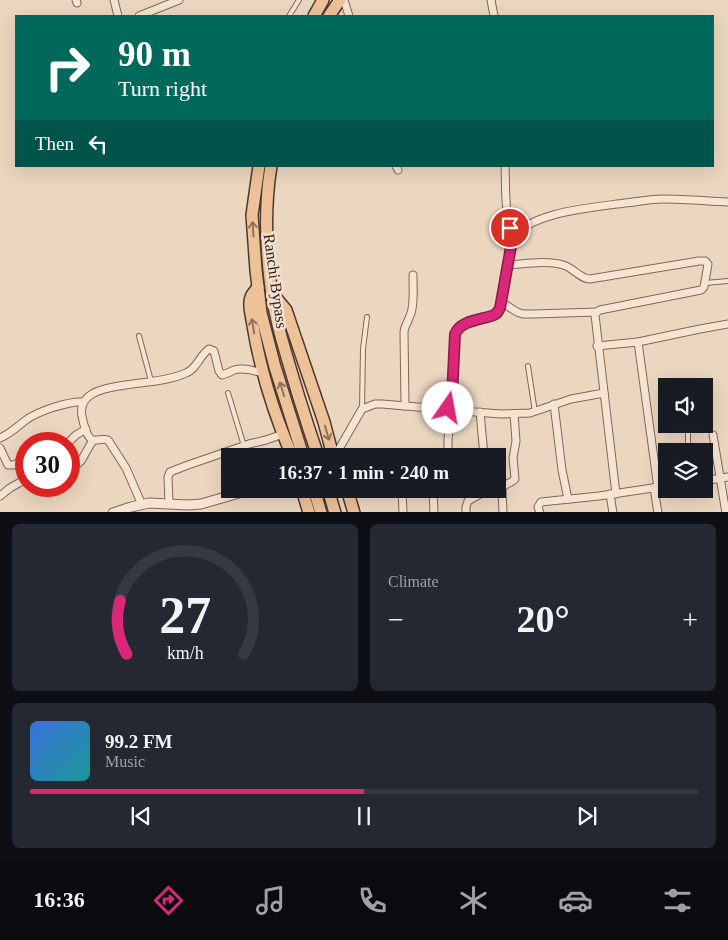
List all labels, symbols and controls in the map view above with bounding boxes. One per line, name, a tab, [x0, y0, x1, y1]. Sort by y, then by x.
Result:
icon: right	[35, 35, 100, 100]
text: 90 m	[118, 35, 191, 74]
text: Turn right	[118, 76, 207, 101]
icon: left	[84, 130, 112, 158]
text: Then	[35, 133, 74, 154]
pin	[489, 207, 531, 249]
icon: arrive	[496, 214, 524, 242]
one-way arrow	[248, 222, 257, 238]
street label: Ranchi Bypass	[259, 233, 291, 330]
one-way arrow	[247, 318, 257, 334]
map controls	[658, 378, 713, 498]
button: sound	[658, 378, 713, 433]
one-way arrow	[277, 381, 286, 397]
position arrow	[421, 381, 473, 433]
one-way arrow	[323, 424, 333, 440]
speed limit sign: 30	[15, 432, 80, 497]
button: layers	[658, 443, 713, 498]
text: 16:37 · 1 min · 240 m	[278, 462, 449, 483]
text: Climate	[388, 573, 439, 590]
text: 27	[159, 587, 211, 644]
text: 20°	[516, 598, 570, 640]
text: −	[388, 604, 404, 635]
text: +	[682, 604, 698, 635]
text: km/h	[167, 643, 203, 663]
text: 99.2 FM	[105, 731, 173, 752]
text: Music	[105, 753, 145, 770]
icon: previous	[127, 802, 155, 830]
icon: pause	[350, 802, 378, 830]
icon: next	[573, 802, 601, 830]
icon: directions	[151, 883, 186, 918]
icon: music	[253, 883, 288, 918]
icon: phone	[355, 883, 390, 918]
icon: climate	[456, 883, 491, 918]
icon: car	[558, 883, 593, 918]
icon: filters	[660, 883, 695, 918]
text: 16:36	[33, 887, 85, 912]

